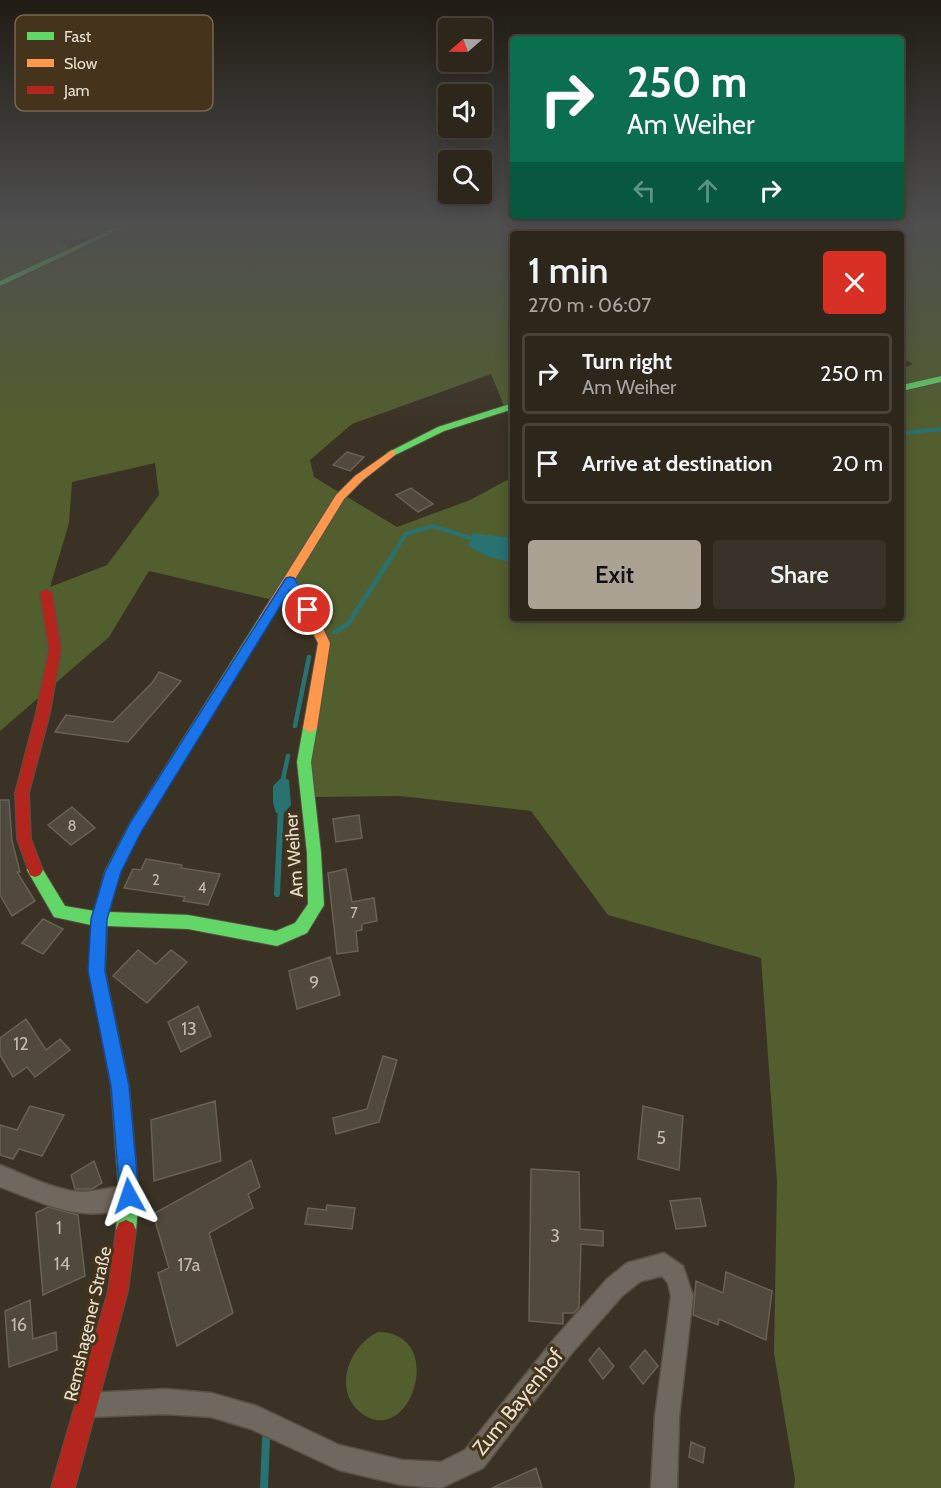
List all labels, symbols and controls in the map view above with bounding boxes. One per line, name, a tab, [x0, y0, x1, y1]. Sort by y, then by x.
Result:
legend	[15, 15, 213, 111]
north arrow	[438, 18, 492, 72]
map controls	[438, 18, 492, 204]
text: Fast	[64, 27, 92, 46]
text: Slow	[64, 54, 98, 73]
text: 250 m	[627, 56, 747, 108]
icon: right	[528, 60, 606, 138]
text: Jam	[63, 81, 90, 100]
button: sound	[438, 84, 492, 138]
text: Am Weiher	[627, 108, 754, 141]
button: search	[438, 150, 492, 204]
icon: left	[628, 174, 661, 207]
icon: ahead	[691, 174, 724, 207]
icon: right	[754, 174, 787, 207]
text: 1 min	[528, 248, 608, 292]
button: close	[823, 251, 886, 314]
text: 270 m · 06:07	[528, 293, 651, 317]
text: Turn right	[582, 348, 672, 375]
icon: right	[531, 357, 564, 390]
text: 250 m	[820, 360, 883, 387]
text: Am Weiher	[582, 375, 676, 399]
icon: arrive	[531, 447, 564, 480]
text: Arrive at destination	[582, 450, 772, 477]
text: 20 m	[832, 450, 883, 477]
button: Exit	[528, 540, 701, 609]
button: Share	[713, 540, 886, 609]
pin	[282, 584, 333, 635]
icon: arrive	[291, 593, 324, 626]
street label: Am Weiher	[280, 812, 308, 898]
house number: 8	[67, 817, 77, 835]
house number: 2	[152, 871, 160, 889]
house number: 4	[198, 879, 207, 897]
house number: 7	[350, 904, 358, 922]
house number: 9	[309, 972, 319, 994]
house number: 13	[181, 1018, 197, 1040]
house number: 12	[13, 1033, 29, 1055]
house number: 5	[656, 1127, 666, 1149]
position arrow	[97, 1164, 161, 1228]
house number: 1	[56, 1217, 62, 1239]
house number: 3	[550, 1225, 560, 1247]
street label: Remshagener Straße	[59, 1244, 117, 1404]
house number: 14	[54, 1253, 70, 1275]
house number: 17a	[178, 1254, 201, 1276]
house number: 16	[11, 1314, 27, 1336]
street label: Zum Bayenhof	[467, 1343, 568, 1460]

